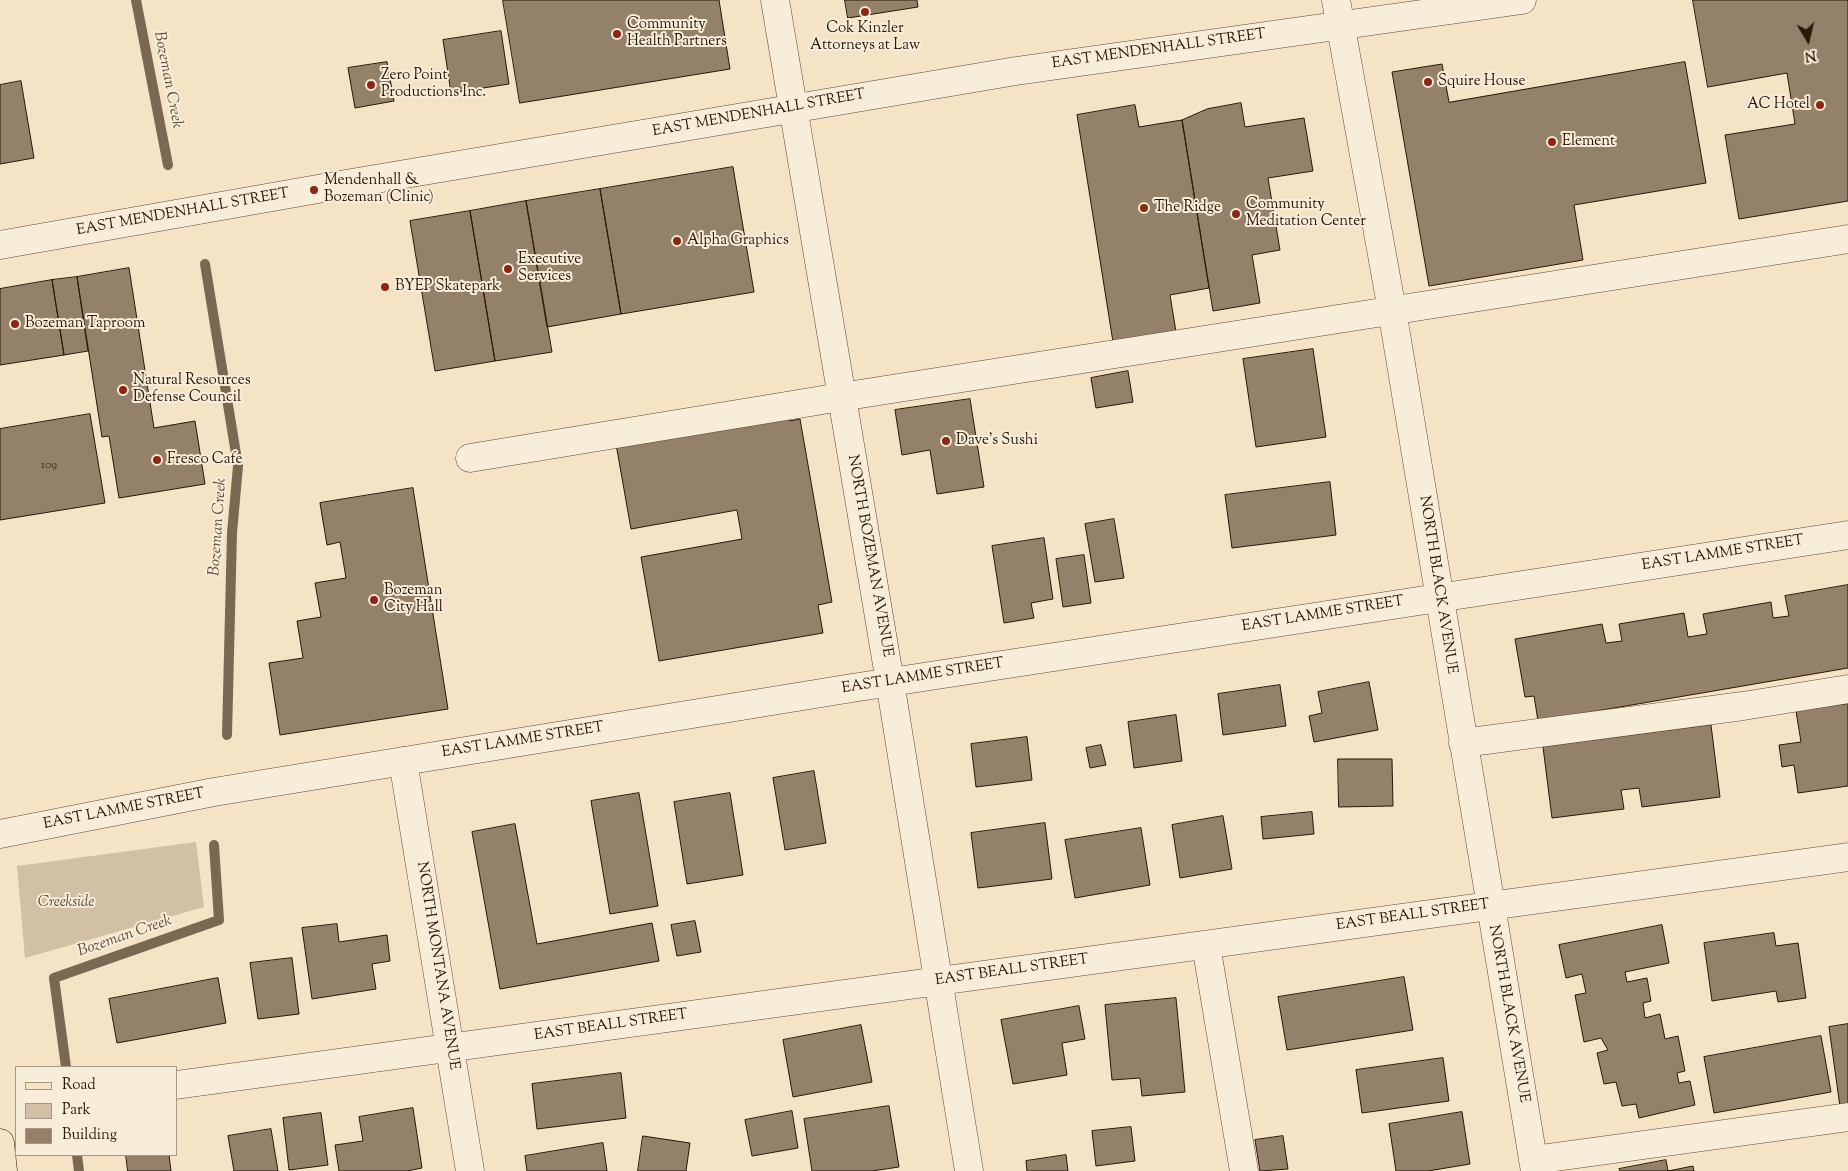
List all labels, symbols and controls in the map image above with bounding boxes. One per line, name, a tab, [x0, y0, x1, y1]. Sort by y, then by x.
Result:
marker: Cok Kinzler Attorneys at Law	[859, 6, 871, 18]
north arrow	[1783, 15, 1833, 65]
place label: Community Health Partners	[627, 16, 727, 51]
place label: Cok Kinzler Attorneys at Law	[810, 20, 920, 55]
street label: EAST MENDENHALL STREET	[1051, 26, 1267, 74]
marker: Community Health Partners	[611, 28, 623, 40]
water label: Bozeman Creek	[148, 30, 186, 130]
text: N	[1803, 44, 1817, 66]
place label: Zero Point Productions Inc.	[381, 67, 486, 102]
place label: Squire House	[1438, 73, 1525, 91]
marker: Squire House	[1422, 76, 1434, 88]
marker: Zero Point Productions Inc.	[365, 79, 377, 91]
street label: EAST MENDENHALL STREET	[651, 86, 867, 142]
place label: AC Hotel	[1747, 96, 1810, 114]
marker: AC Hotel	[1814, 99, 1826, 111]
place label: Element	[1562, 133, 1615, 151]
marker: Element	[1546, 136, 1558, 148]
place label: Mendenhall & Bozeman (Clinic)	[324, 172, 434, 207]
marker: Mendenhall & Bozeman (Clinic)	[308, 184, 320, 196]
street label: EAST MENDENHALL STREET	[75, 185, 291, 241]
place label: Community Meditation Center	[1246, 196, 1366, 231]
place label: The Ridge	[1154, 199, 1221, 217]
marker: The Ridge	[1138, 202, 1150, 214]
marker: Community Meditation Center	[1230, 208, 1242, 220]
place label: Alpha Graphics	[687, 232, 789, 250]
marker: Alpha Graphics	[671, 235, 683, 247]
place label: Executive Services	[518, 251, 581, 286]
marker: Executive Services	[502, 263, 514, 275]
place label: BYEP Skatepark	[395, 278, 500, 296]
marker: BYEP Skatepark	[379, 281, 391, 293]
place label: Bozeman Taproom	[25, 315, 145, 333]
marker: Bozeman Taproom	[9, 318, 21, 330]
place label: Natural Resources Defense Council	[133, 372, 251, 407]
marker: Natural Resources Defense Council	[117, 384, 129, 396]
place label: Dave's Sushi	[956, 432, 1038, 450]
marker: Dave's Sushi	[940, 435, 952, 447]
place label: Fresco Cafe	[167, 451, 242, 469]
street label: NORTH BOZEMAN AVENUE	[842, 453, 896, 659]
marker: Fresco Cafe	[151, 454, 163, 466]
house number: 109	[41, 459, 57, 473]
water label: Bozeman Creek	[206, 477, 232, 577]
street label: NORTH BLACK AVENUE	[1414, 495, 1460, 675]
street label: EAST LAMME STREET	[1641, 532, 1805, 576]
place label: Bozeman City Hall	[384, 582, 443, 617]
street label: EAST LAMME STREET	[1241, 593, 1405, 637]
marker: Bozeman City Hall	[368, 594, 380, 606]
street label: EAST LAMME STREET	[841, 655, 1005, 699]
street label: EAST LAMME STREET	[441, 719, 605, 763]
street label: EAST LAMME STREET	[42, 786, 206, 834]
street label: NORTH MONTANA AVENUE	[412, 860, 462, 1072]
park label: Creekside	[38, 894, 94, 912]
street label: EAST BEALL STREET	[1335, 896, 1491, 936]
water label: Bozeman Creek	[75, 912, 175, 962]
street label: NORTH BLACK AVENUE	[1483, 924, 1533, 1104]
street label: EAST BEALL STREET	[934, 951, 1090, 991]
street label: EAST BEALL STREET	[533, 1006, 689, 1046]
legend	[15, 1066, 178, 1156]
text: Road	[62, 1075, 96, 1096]
text: Park	[62, 1100, 91, 1121]
text: Building	[62, 1125, 117, 1146]

